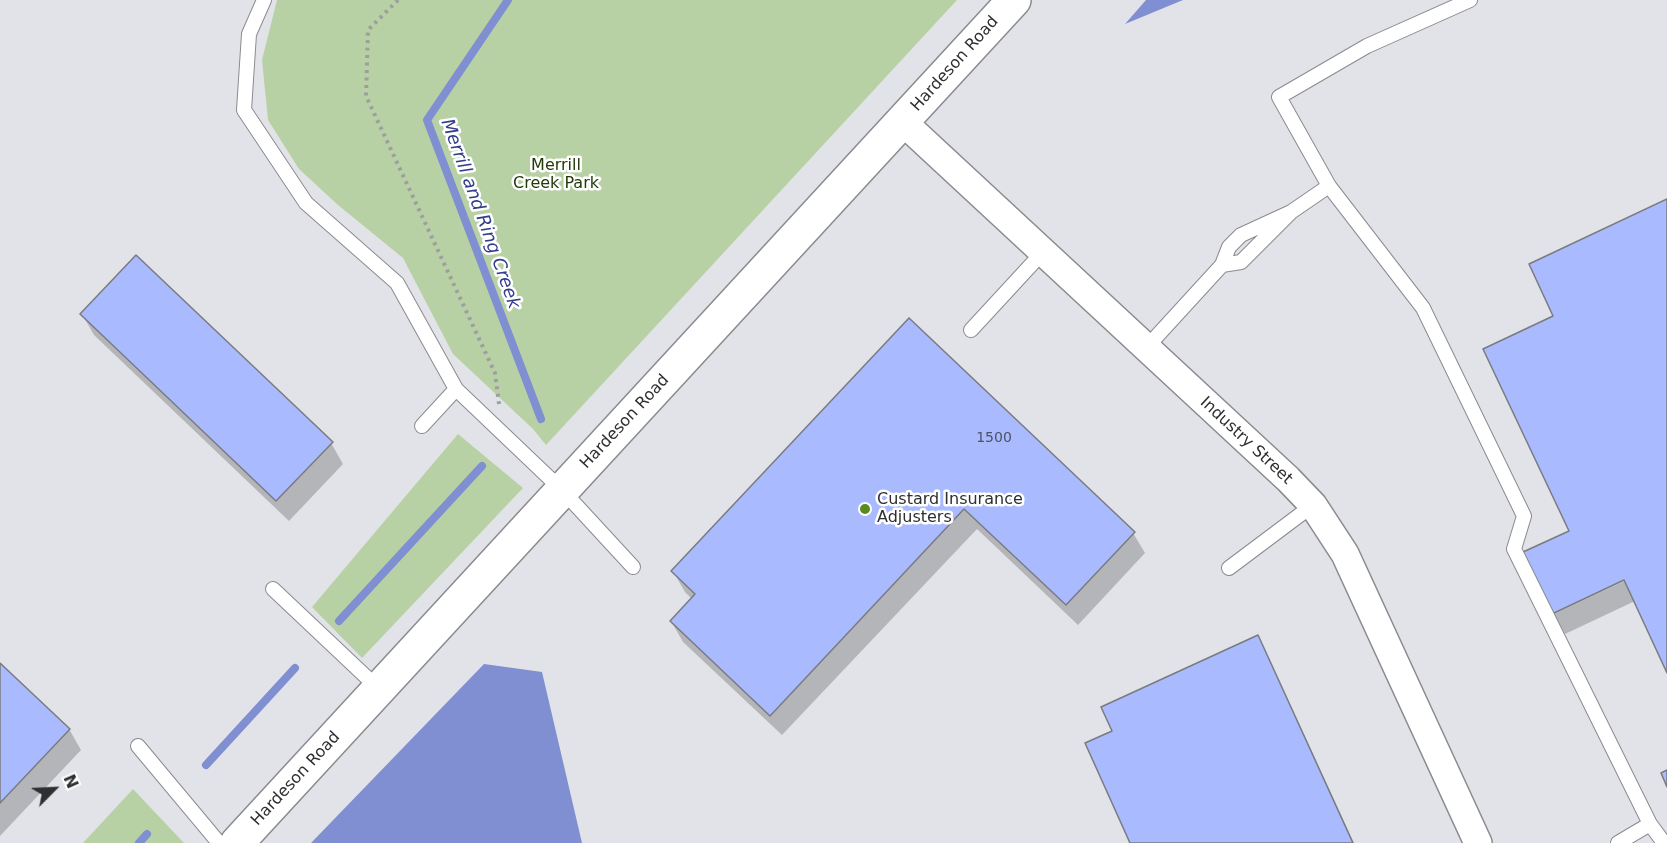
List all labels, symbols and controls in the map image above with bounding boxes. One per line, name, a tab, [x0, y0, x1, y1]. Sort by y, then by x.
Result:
street label: Hardeson Road	[907, 12, 1003, 116]
water label: Merrill and Ring Creek	[436, 116, 524, 312]
park label: Merrill Creek Park	[513, 156, 599, 194]
street label: Hardeson Road	[577, 371, 673, 473]
street label: Industry Street	[1196, 393, 1296, 489]
house number: 1500	[976, 430, 1012, 446]
place label: Custard Insurance Adjusters	[877, 490, 1023, 528]
marker: Custard Insurance Adjusters	[858, 502, 872, 516]
street label: Hardeson Road	[248, 728, 344, 830]
north arrow	[24, 759, 84, 819]
text: N	[59, 771, 82, 791]

